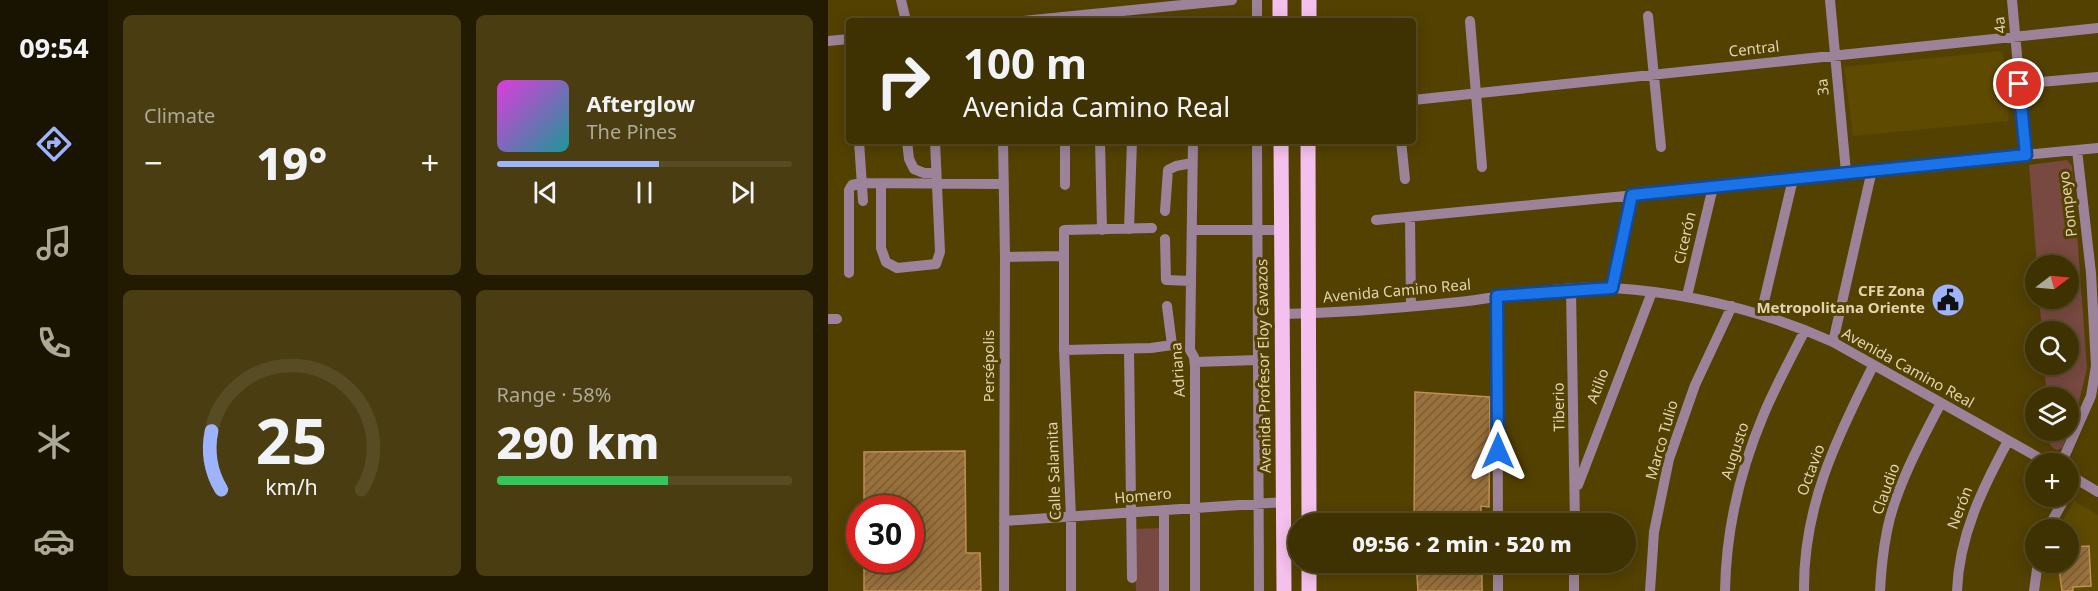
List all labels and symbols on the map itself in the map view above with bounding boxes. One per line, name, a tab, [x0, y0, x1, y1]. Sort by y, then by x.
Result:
street label: 4a	[1988, 16, 2010, 35]
street label: Central	[1728, 35, 1780, 61]
pin	[1993, 58, 2044, 109]
street label: 3a	[1811, 78, 1833, 97]
street label: Pompeyo	[2053, 170, 2081, 238]
street label: Cicerón	[1668, 210, 1700, 266]
north arrow	[2025, 255, 2079, 309]
street label: Avenida Profesor Eloy Cavazos	[1251, 259, 1275, 473]
street label: Avenida Camino Real	[1322, 274, 1472, 306]
place label: CFE Zona Metropolitana Oriente	[1756, 280, 1925, 317]
public building icon: CFE Zona Metropolitana Oriente	[1930, 282, 1966, 318]
street label: Avenida Camino Real	[1839, 322, 1978, 412]
street label: Persépolis	[978, 330, 998, 402]
street label: Adriana	[1165, 342, 1189, 398]
street label: Atilio	[1581, 365, 1613, 406]
street label: Tiberio	[1548, 382, 1568, 432]
street label: Marco Tulio	[1640, 398, 1682, 482]
position arrow	[1466, 419, 1530, 483]
street label: Augusto	[1715, 420, 1753, 482]
street label: Calle Salamita	[1041, 421, 1065, 521]
street label: Octavio	[1792, 441, 1829, 498]
street label: Claudio	[1867, 460, 1904, 517]
street label: Homero	[1113, 483, 1173, 507]
street label: Nerón	[1942, 483, 1976, 532]
speed limit sign: 30	[846, 495, 924, 573]

